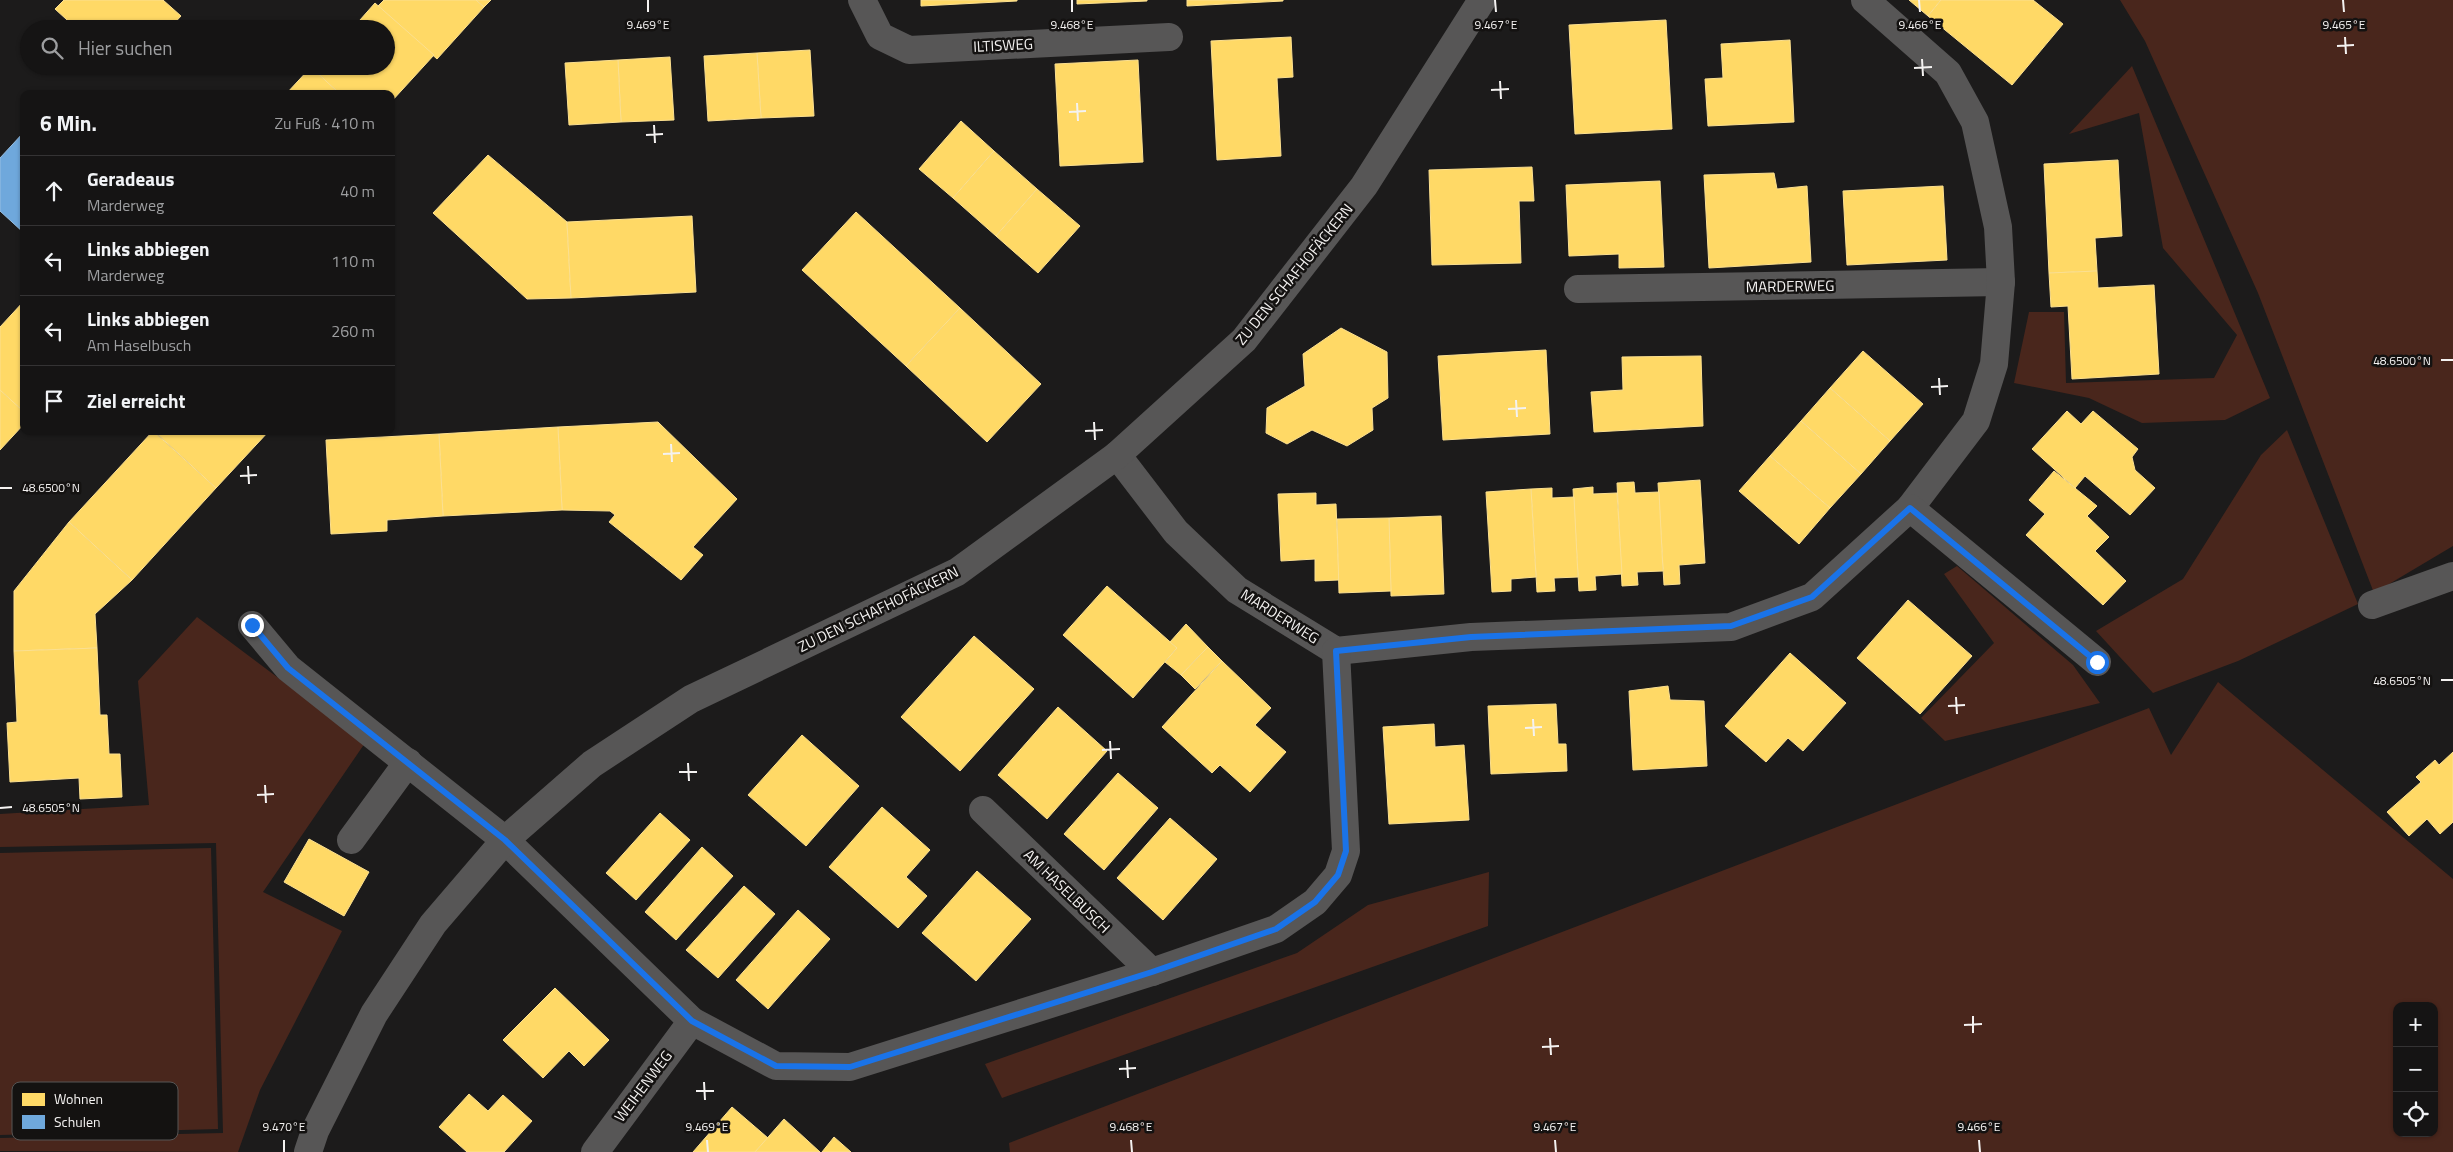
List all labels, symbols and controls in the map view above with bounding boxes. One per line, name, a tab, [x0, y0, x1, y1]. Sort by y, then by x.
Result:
text: 9.469°E	[627, 15, 670, 34]
text: 9.468°E	[1051, 15, 1094, 34]
text: 9.467°E	[1475, 15, 1518, 34]
text: 9.466°E	[1899, 15, 1942, 34]
text: 9.465°E	[2323, 15, 2366, 34]
search box	[20, 20, 395, 75]
street label: ILTISWEG	[973, 32, 1033, 58]
text: Hier suchen	[78, 33, 173, 62]
icon: search	[38, 34, 66, 62]
text: 6 Min.	[40, 107, 97, 139]
text: Zu Fuß · 410 m	[274, 111, 375, 135]
text: Geradeaus	[87, 164, 174, 193]
icon: ahead	[40, 177, 68, 205]
text: 40 m	[340, 179, 375, 203]
text: Marderweg	[87, 193, 164, 217]
street label: ZU DEN SCHAFHOFÄCKERN	[1230, 198, 1358, 350]
text: Links abbiegen	[87, 234, 210, 263]
icon: left	[40, 247, 68, 275]
text: 110 m	[331, 249, 375, 273]
text: Marderweg	[87, 263, 164, 287]
street label: MARDERWEG	[1745, 274, 1835, 298]
text: Links abbiegen	[87, 304, 210, 333]
icon: left	[40, 317, 68, 345]
text: 260 m	[331, 319, 375, 343]
text: Am Haselbusch	[87, 333, 191, 357]
text: 48.6500°N	[2373, 351, 2431, 370]
text: Ziel erreicht	[87, 386, 185, 415]
icon: arrive	[40, 387, 68, 415]
text: 48.6500°N	[22, 478, 80, 497]
street label: ZU DEN SCHAFHOFÄCKERN	[794, 560, 962, 658]
street label: MARDERWEG	[1236, 583, 1324, 649]
route end	[241, 614, 264, 637]
route start	[2086, 651, 2109, 674]
text: 48.6505°N	[2373, 671, 2431, 690]
text: 48.6505°N	[22, 798, 80, 817]
street label: AM HASELBUSCH	[1018, 844, 1116, 938]
map controls	[2393, 1002, 2438, 1137]
button: +	[2393, 1002, 2438, 1047]
street label: WEIHENWEG	[608, 1045, 678, 1127]
button: −	[2393, 1047, 2438, 1092]
legend	[12, 1082, 178, 1140]
text: Wohnen	[54, 1088, 103, 1109]
button: locate	[2393, 1092, 2438, 1137]
text: Schulen	[54, 1111, 100, 1132]
text: 9.470°E	[263, 1117, 306, 1136]
text: 9.469°E	[686, 1117, 729, 1136]
text: 9.468°E	[1110, 1117, 1153, 1136]
text: 9.467°E	[1534, 1117, 1577, 1136]
text: 9.466°E	[1958, 1117, 2001, 1136]

